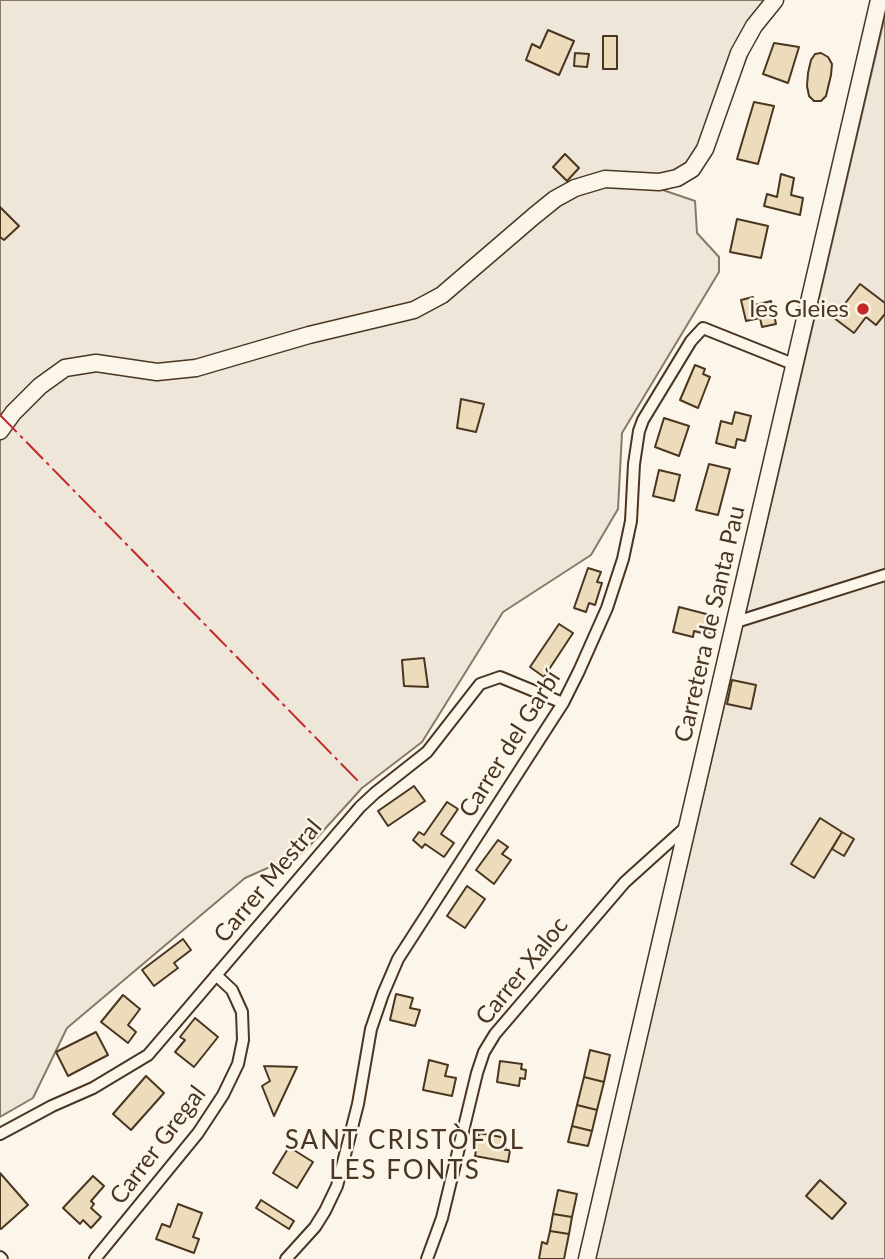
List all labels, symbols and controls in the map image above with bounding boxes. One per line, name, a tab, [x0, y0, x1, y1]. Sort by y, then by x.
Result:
place label: les Gleies	[750, 295, 849, 323]
marker: les Gleies	[855, 301, 871, 317]
street label: Carretera de Santa Pau	[669, 503, 751, 745]
street label: Carrer del Garbí	[453, 665, 567, 823]
street label: Carrer Mestral	[208, 813, 328, 949]
street label: Carrer Xaloc	[470, 911, 574, 1031]
street label: Carrer Gregal	[104, 1080, 212, 1210]
district label: SANT CRISTÒFOL LES FONTS	[287, 1125, 523, 1186]

